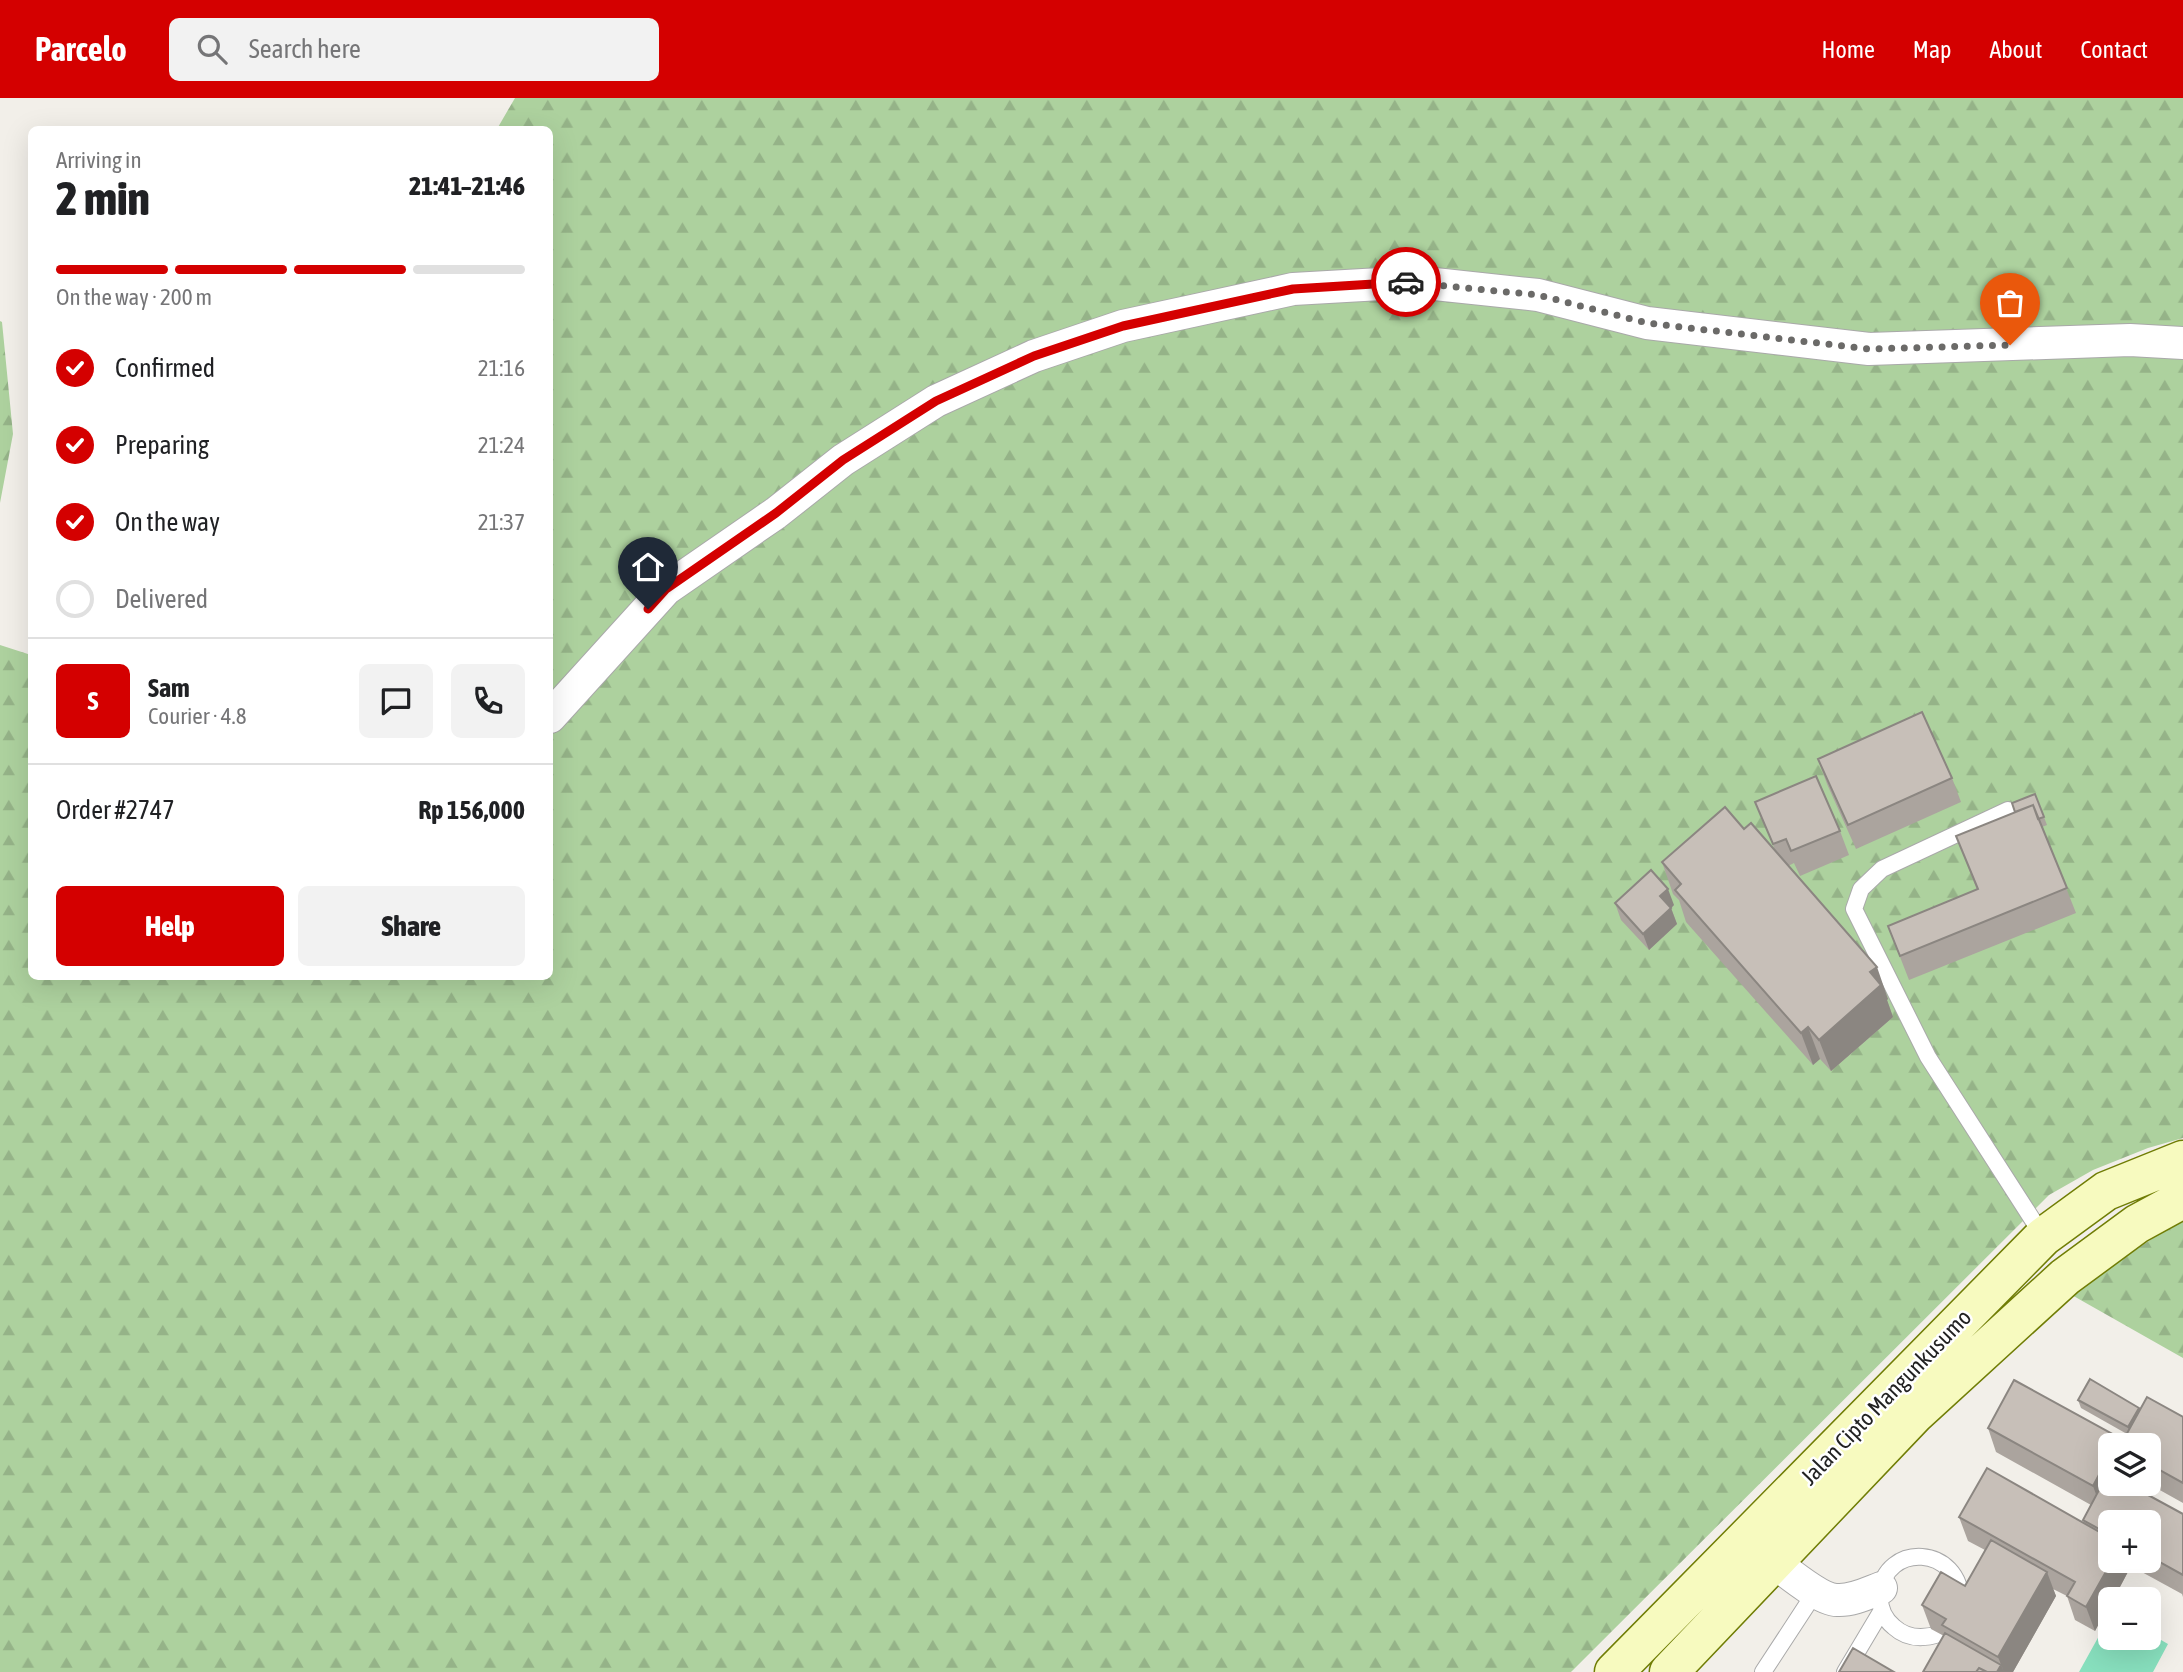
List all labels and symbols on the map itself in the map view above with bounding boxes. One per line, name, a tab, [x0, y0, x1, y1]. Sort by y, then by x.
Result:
courier	[1371, 247, 1441, 317]
pin	[1980, 273, 2040, 345]
pin	[618, 537, 678, 609]
street label: Jalan Cipto Mangunkusumo	[1796, 1304, 1976, 1490]

